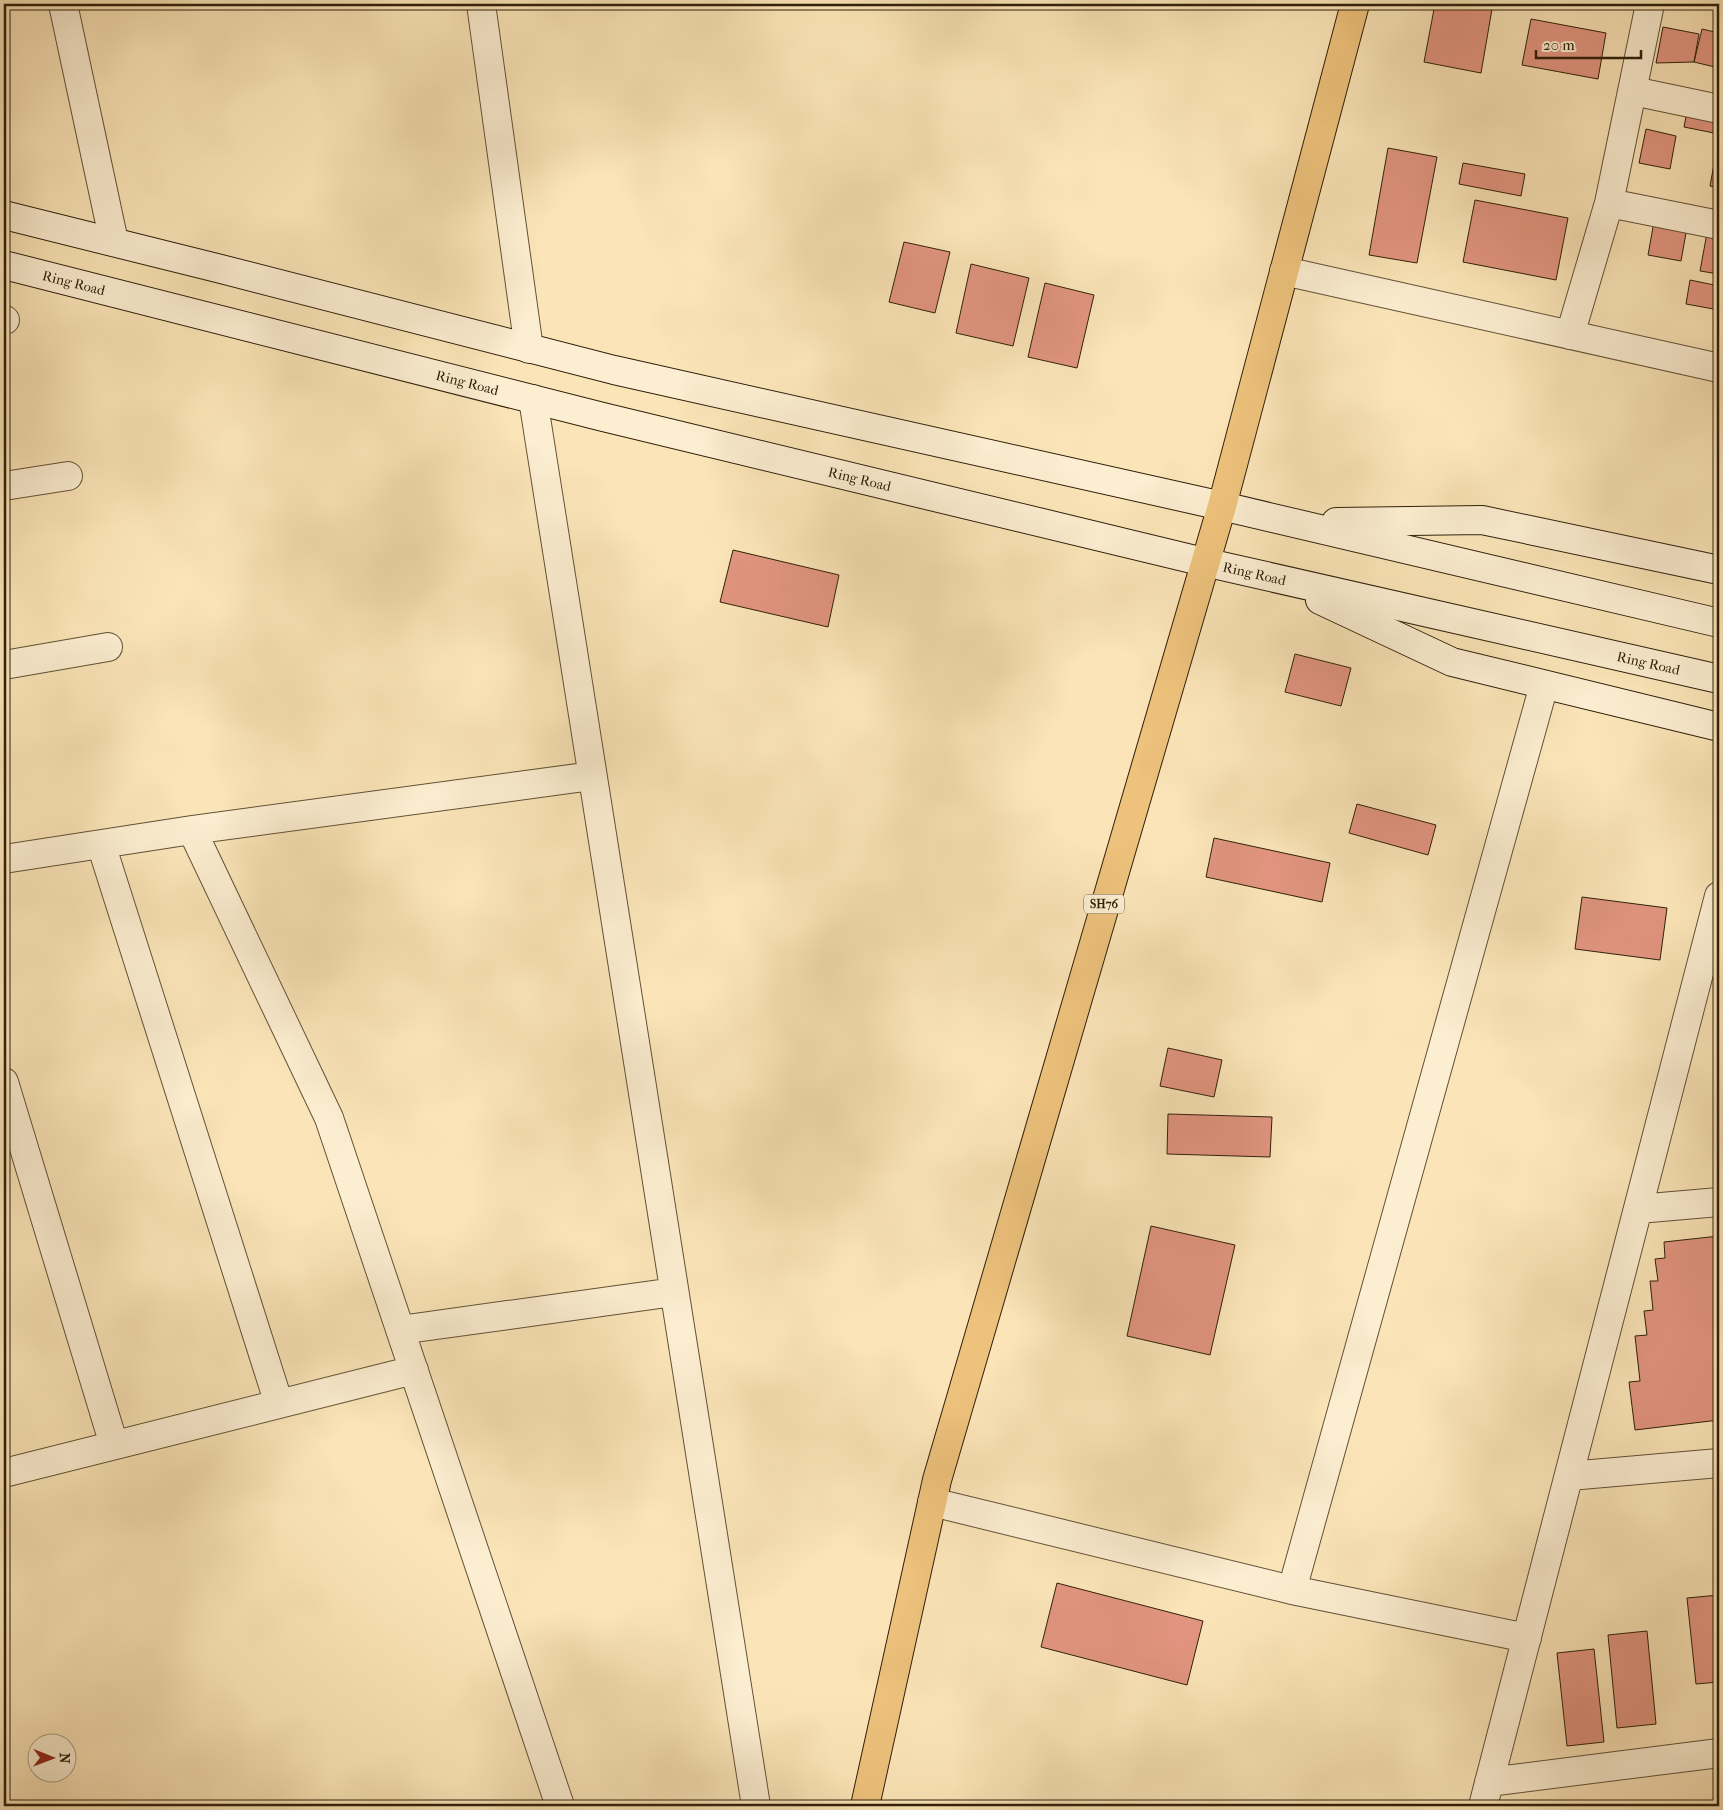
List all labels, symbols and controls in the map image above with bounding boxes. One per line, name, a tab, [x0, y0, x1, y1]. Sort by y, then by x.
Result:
scale bar	[1536, 28, 1640, 60]
text: 20 m	[1543, 36, 1575, 54]
street label: Ring Road	[40, 267, 107, 299]
street label: Ring Road	[434, 367, 501, 399]
street label: Ring Road	[826, 464, 893, 495]
street label: Ring Road	[1221, 559, 1288, 589]
street label: Ring Road	[1615, 648, 1682, 679]
road number: SH76	[1084, 894, 1124, 914]
north arrow	[28, 1732, 78, 1782]
text: N	[56, 1753, 73, 1764]

